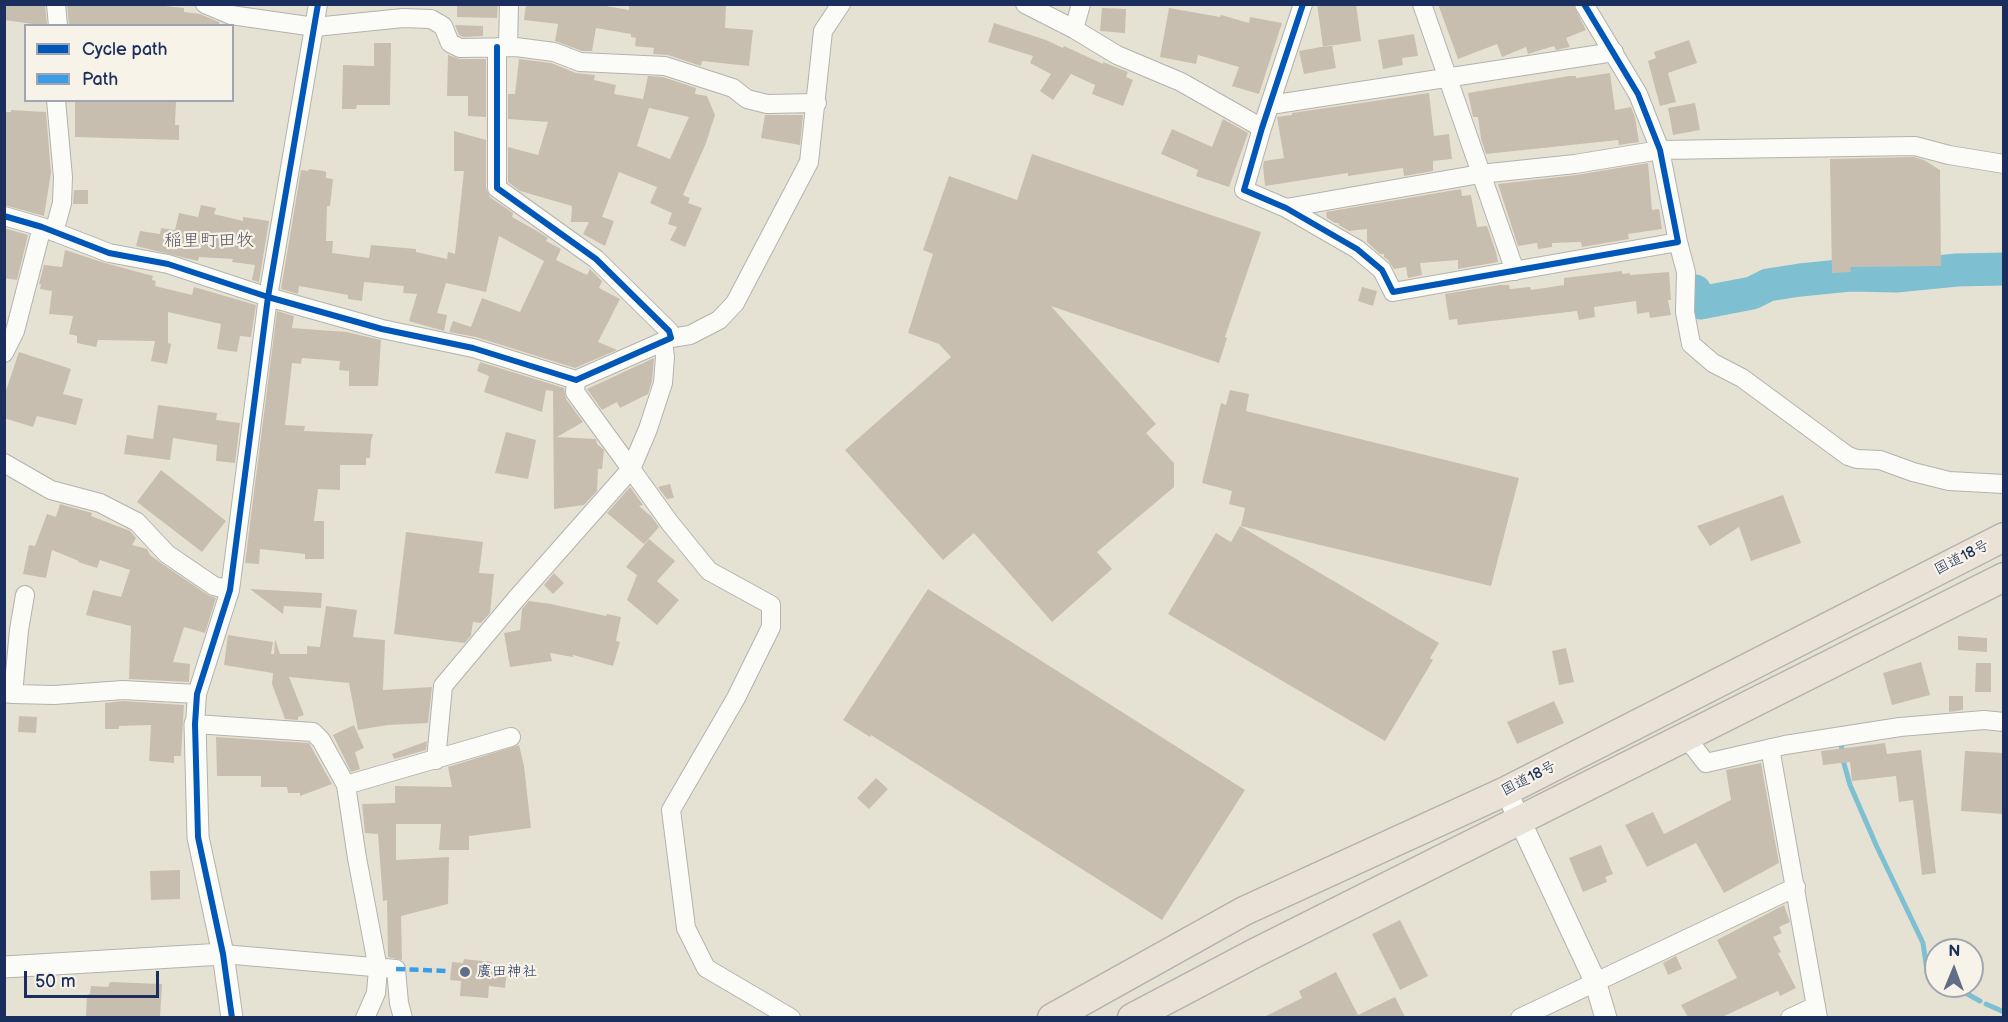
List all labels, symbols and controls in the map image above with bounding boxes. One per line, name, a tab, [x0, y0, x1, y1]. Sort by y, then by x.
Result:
legend	[24, 24, 234, 102]
text: Cycle path	[82, 39, 168, 60]
text: Path	[82, 69, 118, 90]
district label: 稲里町田牧	[164, 230, 254, 252]
street label: 国道18号	[1931, 536, 1993, 580]
street label: 国道18号	[1498, 757, 1560, 801]
north arrow	[1924, 938, 1984, 998]
text: N	[1948, 942, 1960, 961]
scale bar	[27, 959, 162, 997]
place label: 廣田神社	[477, 963, 537, 981]
marker: 廣田神社	[458, 965, 472, 979]
text: 50 m	[35, 971, 76, 992]

